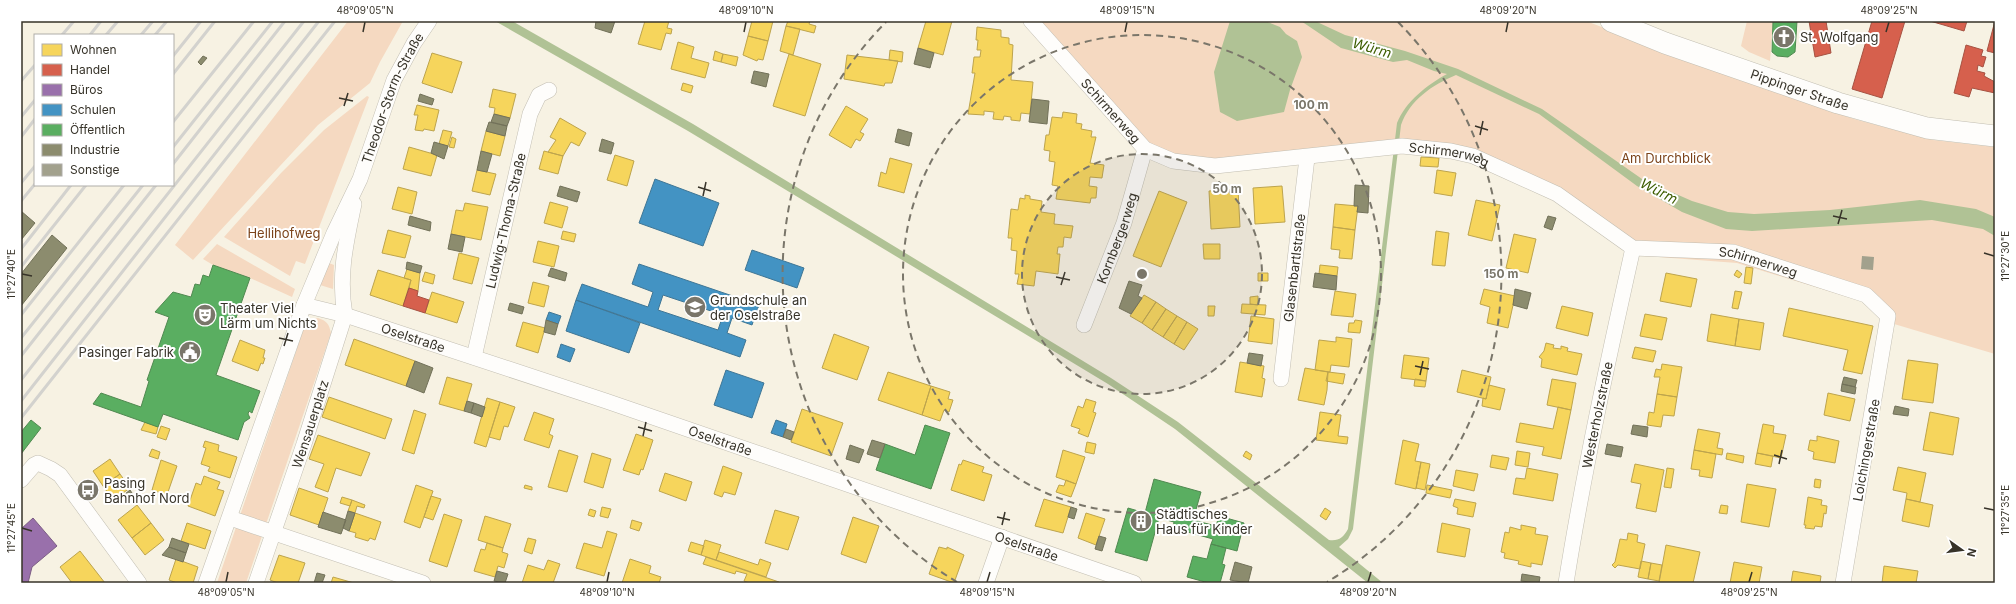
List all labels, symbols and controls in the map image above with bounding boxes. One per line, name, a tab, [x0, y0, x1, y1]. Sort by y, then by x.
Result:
text: 48°09'05"N	[336, 4, 394, 16]
text: 48°09'10"N	[718, 4, 774, 16]
text: 48°09'15"N	[1100, 4, 1154, 16]
text: 48°09'20"N	[1479, 4, 1537, 16]
text: 48°09'25"N	[1861, 4, 1917, 16]
church icon: St. Wolfgang	[1771, 24, 1797, 50]
street label: Theodor-Storm-Straße	[358, 29, 427, 166]
place label: St. Wolfgang	[1800, 29, 1878, 45]
legend	[34, 34, 174, 186]
water label: Würm	[1351, 34, 1394, 61]
text: Wohnen	[70, 42, 117, 57]
text: Handel	[70, 62, 110, 77]
street label: Pippinger Straße	[1749, 65, 1851, 114]
street label: Schirmerweg	[1078, 75, 1144, 146]
text: Büros	[70, 82, 103, 97]
text: 100 m	[1293, 97, 1329, 112]
text: Schulen	[70, 102, 116, 117]
text: Öffentlich	[70, 122, 125, 137]
street label: Schirmerweg	[1408, 139, 1492, 170]
text: Industrie	[70, 142, 120, 157]
park label: Am Durchblick	[1621, 150, 1711, 166]
street label: Ludwig-Thoma-Straße	[482, 151, 529, 290]
text: Sonstige	[70, 162, 120, 177]
water label: Würm	[1638, 174, 1681, 207]
text: 50 m	[1212, 181, 1242, 196]
street label: Kornbergerweg	[1093, 191, 1140, 286]
street label: Glasenbartlstraße	[1280, 213, 1308, 323]
park label: Hellihofweg	[247, 225, 321, 241]
text: 11°27'30"E	[1999, 231, 2011, 281]
street label: Schirmerweg	[1718, 243, 1800, 280]
text: 11°27'40"E	[5, 249, 17, 299]
text: 150 m	[1484, 266, 1518, 281]
centre of rings	[1135, 267, 1149, 281]
place label: Grundschule an der Oselstraße	[710, 292, 807, 323]
school or university icon: Grundschule an der Oselstraße	[682, 294, 708, 320]
place label: Theater Viel Lärm um Nichts	[220, 300, 317, 331]
theatre icon: Theater Viel Lärm um Nichts	[192, 302, 218, 328]
street label: Oselstraße	[379, 319, 447, 355]
public building icon: Pasinger Fabrik	[177, 339, 203, 365]
place label: Pasinger Fabrik	[79, 344, 174, 360]
street label: Westerholzstraße	[1579, 360, 1616, 469]
street label: Wensauerplatz	[288, 378, 332, 470]
street label: Loichingerstraße	[1849, 398, 1883, 502]
street label: Oselstraße	[686, 422, 754, 459]
place label: Pasing Bahnhof Nord	[104, 475, 189, 506]
bus stop icon: Pasing Bahnhof Nord	[75, 477, 101, 503]
text: 11°27'35"E	[1999, 485, 2011, 535]
text: 11°27'45"E	[5, 503, 17, 553]
place label: Städtisches Haus für Kinder	[1156, 506, 1253, 537]
building icon: Städtisches Haus für Kinder	[1128, 508, 1154, 534]
street label: Oselstraße	[993, 528, 1061, 564]
north arrow	[1942, 530, 1982, 570]
text: N	[1964, 547, 1980, 558]
text: 48°09'05"N	[197, 586, 255, 598]
text: 48°09'10"N	[579, 586, 635, 598]
text: 48°09'15"N	[960, 586, 1014, 598]
text: 48°09'20"N	[1339, 586, 1397, 598]
text: 48°09'25"N	[1721, 586, 1777, 598]

